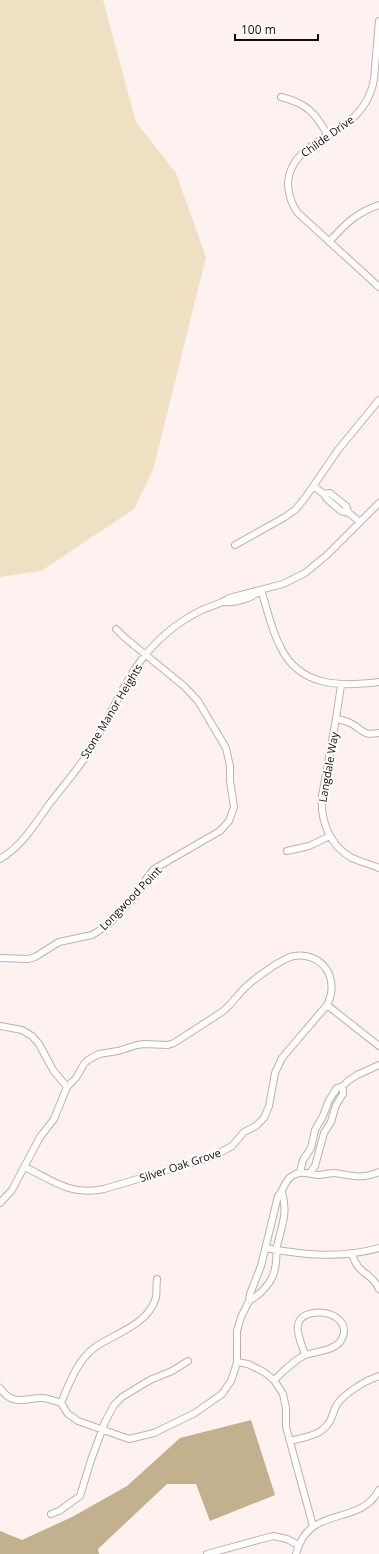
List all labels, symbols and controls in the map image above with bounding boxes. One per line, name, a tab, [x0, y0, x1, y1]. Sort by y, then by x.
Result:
scale bar	[235, 16, 318, 42]
text: 100 m	[241, 21, 276, 38]
street label: Childe Drive	[298, 112, 356, 160]
street label: Stone Manor Heights	[77, 661, 145, 761]
street label: Langdale Way	[314, 730, 342, 803]
street label: Longwood Point	[96, 863, 164, 933]
street label: Silver Oak Grove	[137, 1145, 223, 1185]

